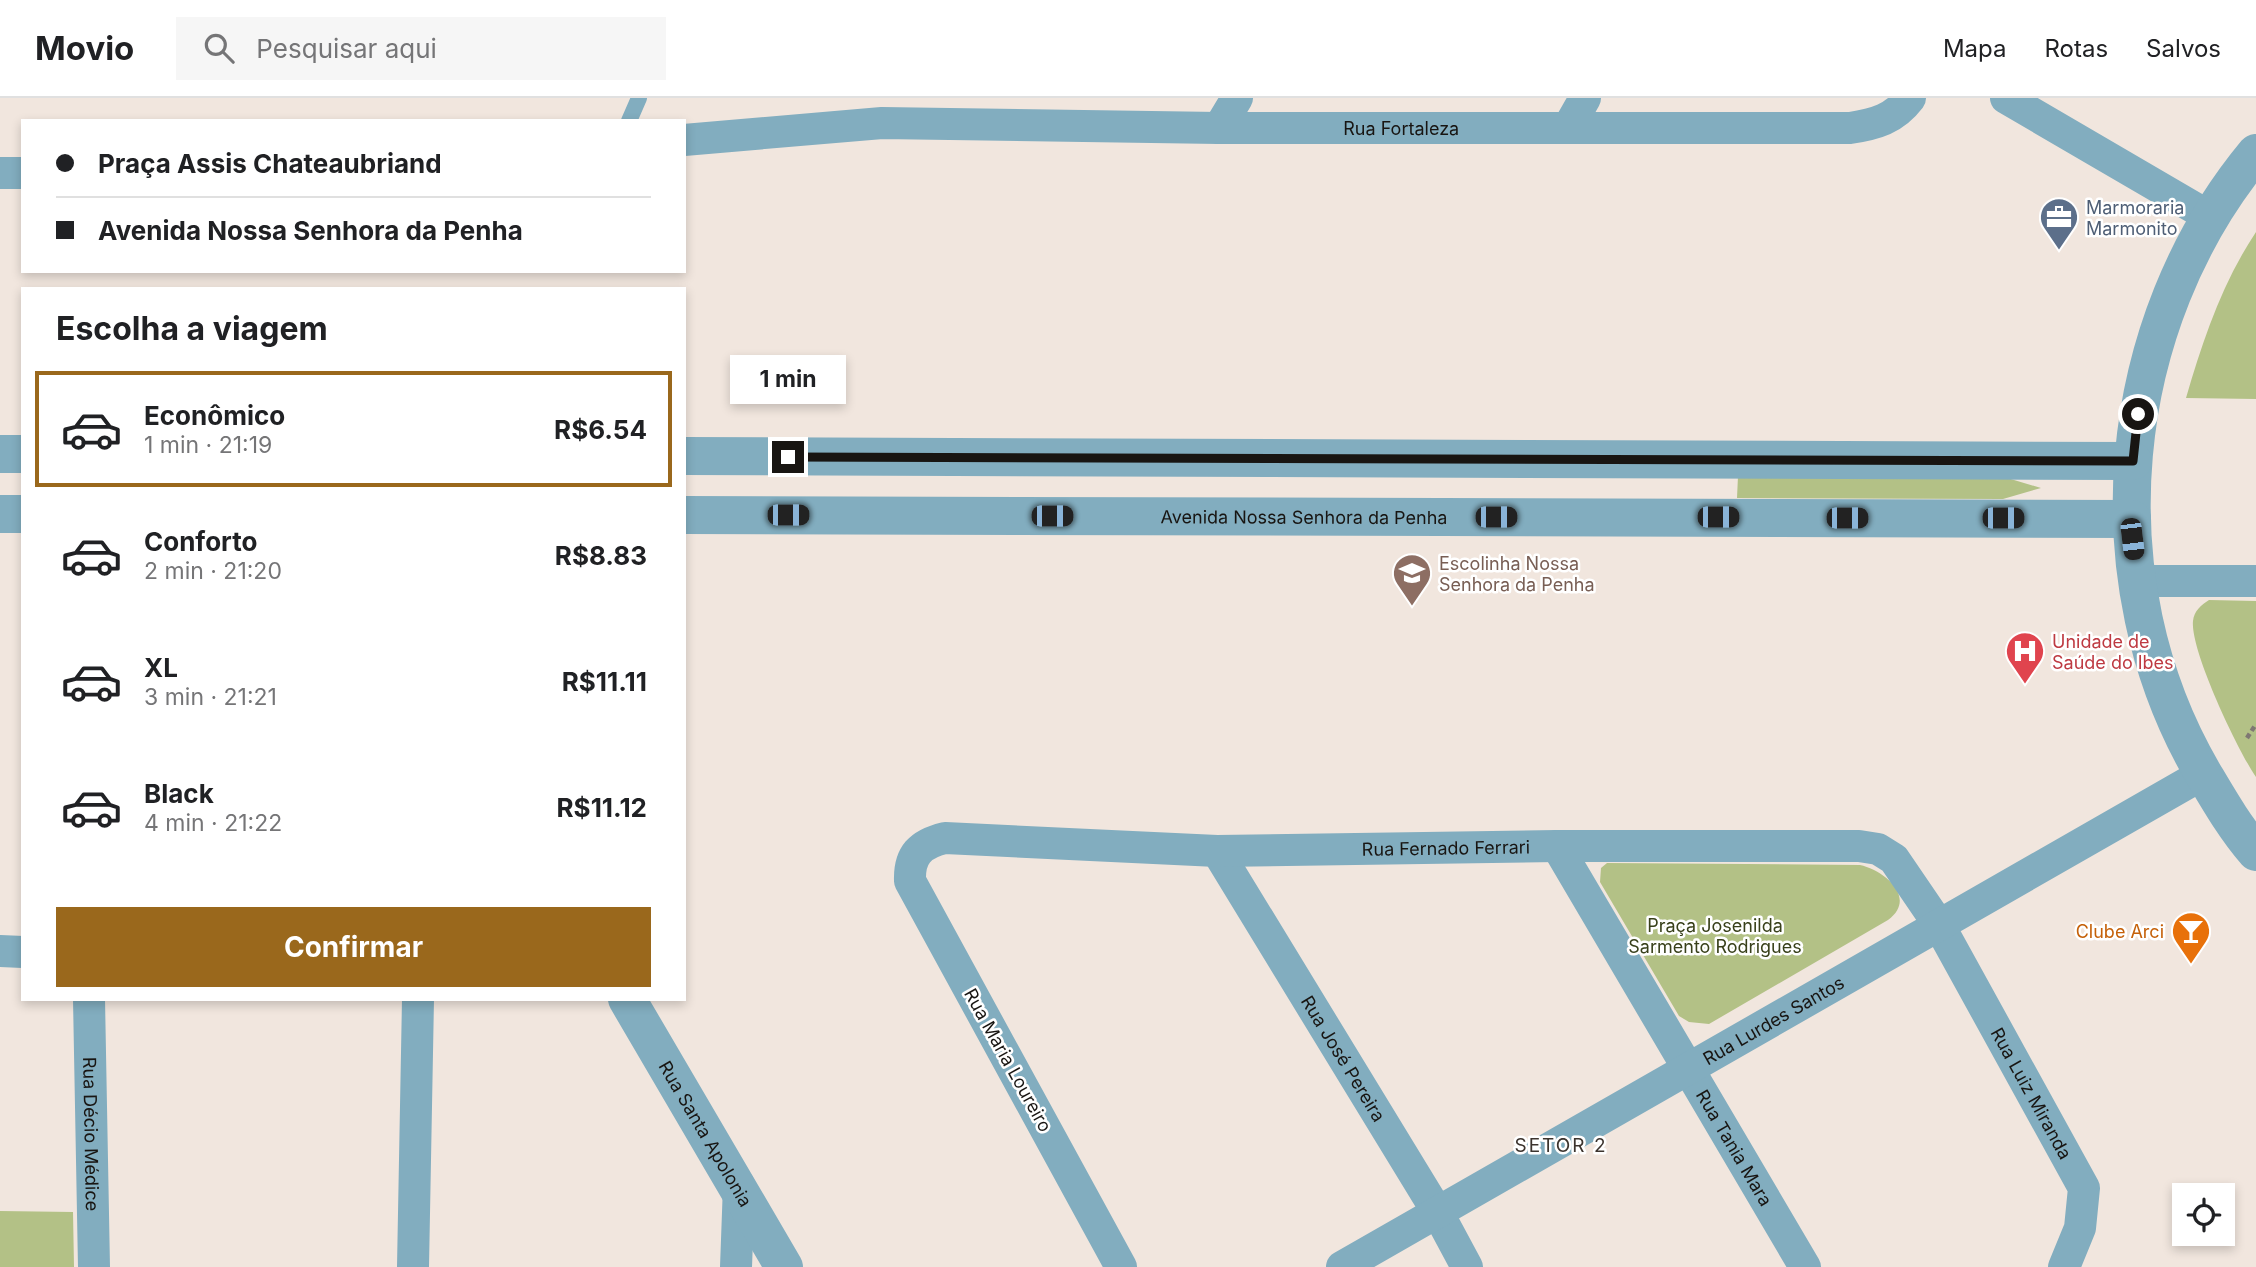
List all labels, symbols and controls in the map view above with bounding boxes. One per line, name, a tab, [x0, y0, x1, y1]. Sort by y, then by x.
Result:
search box	[176, 17, 666, 80]
text: Movio	[35, 28, 134, 68]
icon: search	[200, 29, 238, 67]
text: Pesquisar aqui	[256, 33, 437, 64]
text: Mapa	[1943, 34, 2007, 63]
text: Rotas	[2045, 34, 2108, 63]
text: Salvos	[2146, 34, 2221, 63]
street label: Rua Fortaleza	[1343, 118, 1459, 139]
text: Praça Assis Chateaubriand	[98, 148, 442, 179]
office icon: Marmoraria Marmonito	[2038, 196, 2080, 251]
place label: Marmoraria Marmonito	[2086, 197, 2184, 239]
text: Avenida Nossa Senhora da Penha	[98, 215, 523, 246]
text: Escolha a viagem	[56, 309, 328, 348]
callout: 1 min	[730, 356, 846, 404]
text: 1 min	[760, 365, 816, 393]
icon: car	[60, 398, 123, 461]
route start	[2122, 398, 2154, 430]
text: Econômico	[144, 400, 285, 431]
text: R$6.54	[554, 414, 647, 445]
text: 1 min · 21:19	[144, 431, 272, 459]
route end	[772, 441, 804, 473]
car	[768, 505, 810, 526]
car	[1032, 506, 1074, 527]
street label: Avenida Nossa Senhora da Penha	[1161, 506, 1447, 528]
car	[1476, 507, 1518, 528]
car	[1698, 507, 1740, 528]
car	[1827, 508, 1869, 529]
car	[1983, 508, 2025, 529]
car	[2120, 517, 2145, 561]
icon: car	[60, 524, 123, 587]
text: Conforto	[144, 526, 257, 557]
text: R$8.83	[555, 540, 647, 571]
school or university icon: Escolinha Nossa Senhora da Penha	[1391, 552, 1433, 607]
place label: Escolinha Nossa Senhora da Penha	[1439, 553, 1595, 595]
text: 2 min · 21:20	[144, 557, 282, 585]
hospital icon: Unidade de Saúde do Ibes	[2004, 630, 2046, 685]
place label: Unidade de Saúde do Ibes	[2052, 631, 2174, 673]
icon: car	[60, 650, 123, 713]
text: XL	[144, 652, 178, 683]
text: R$11.11	[562, 666, 647, 697]
text: 3 min · 21:21	[144, 683, 277, 711]
icon: car	[60, 776, 123, 839]
text: Black	[144, 778, 214, 809]
text: R$11.12	[557, 792, 647, 823]
text: 4 min · 21:22	[144, 809, 282, 837]
street label: Rua Fernado Ferrari	[1362, 836, 1530, 859]
button: Confirmar	[56, 907, 651, 987]
bar icon: Clube Arci	[2170, 910, 2212, 965]
park label: Praça Josenilda Sarmento Rodrigues	[1628, 915, 1802, 957]
place label: Clube Arci	[2076, 921, 2164, 942]
street label: Rua Lurdes Santos	[1699, 971, 1848, 1069]
street label: Rua Maria Loureiro	[960, 985, 1056, 1135]
street label: Rua José Pereira	[1297, 992, 1390, 1125]
street label: Rua Luiz Miranda	[1987, 1024, 2076, 1162]
street label: Rua Décio Médice	[80, 1057, 103, 1211]
street label: Rua Santa Apolonia	[655, 1057, 757, 1210]
street label: Rua Tania Mara	[1692, 1086, 1777, 1209]
district label: SETOR 2	[1515, 1134, 1608, 1157]
map controls	[2172, 1183, 2235, 1246]
button: locate	[2172, 1183, 2235, 1246]

